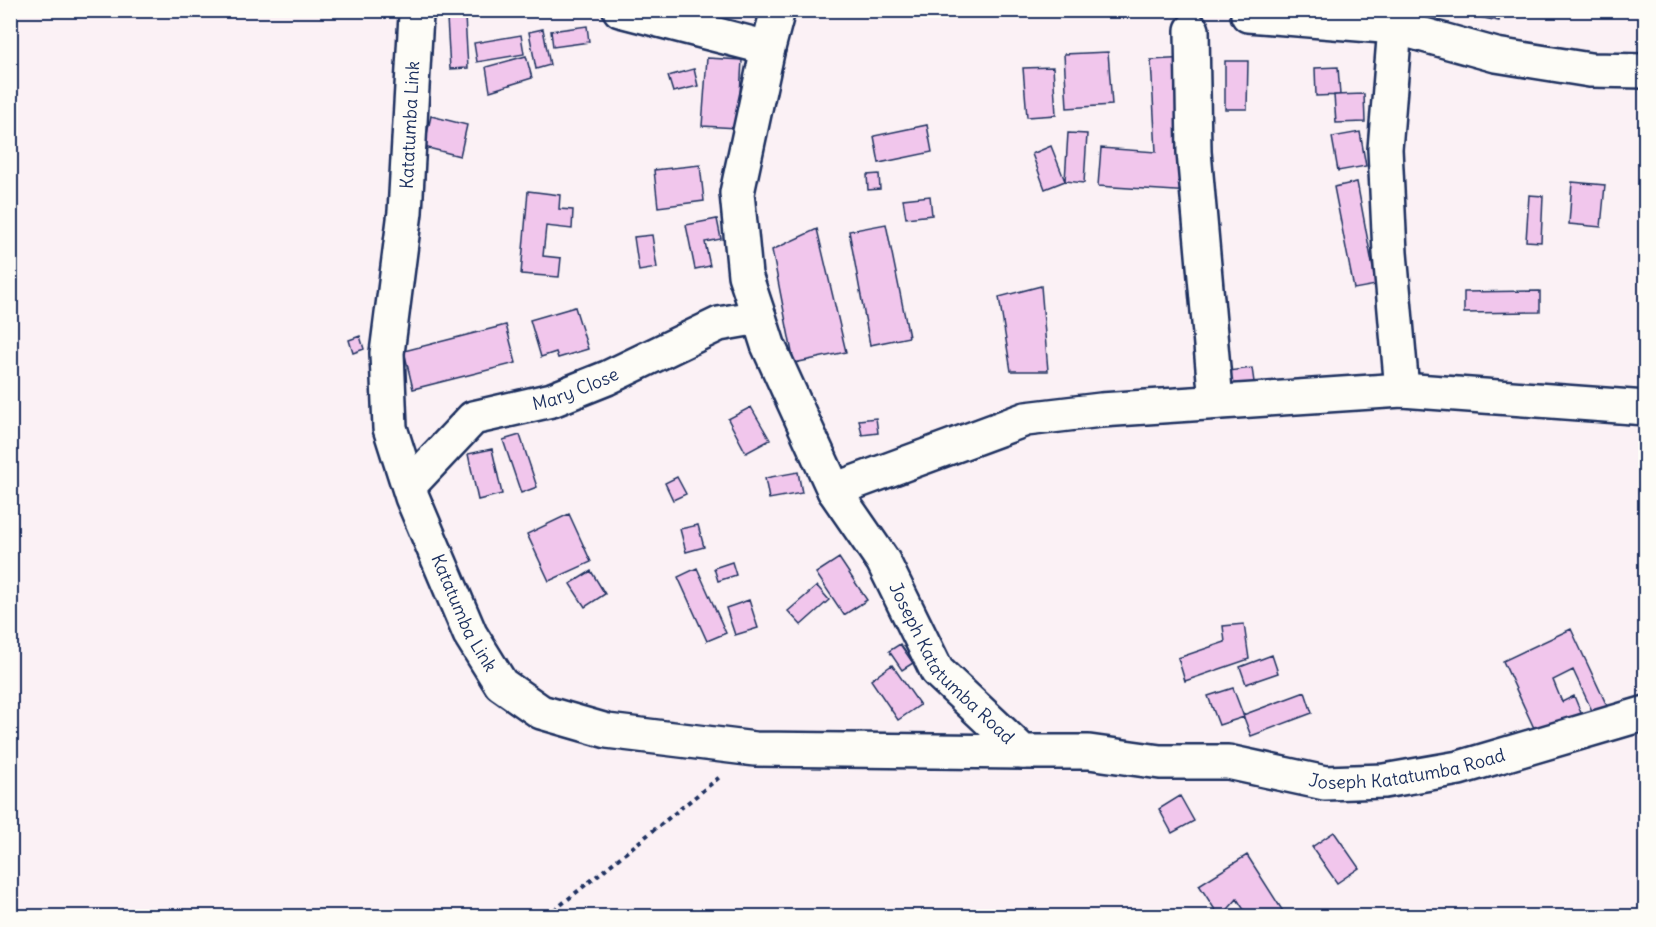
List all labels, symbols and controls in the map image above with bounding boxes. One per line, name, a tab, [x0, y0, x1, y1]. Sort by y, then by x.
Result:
street label: Katatumba Link	[395, 60, 424, 189]
street label: Mary Close	[530, 362, 622, 415]
street label: Katatumba Link	[426, 550, 502, 676]
street label: Joseph Katatumba Road	[884, 578, 1020, 749]
street label: Joseph Katatumba Road	[1307, 743, 1508, 794]

